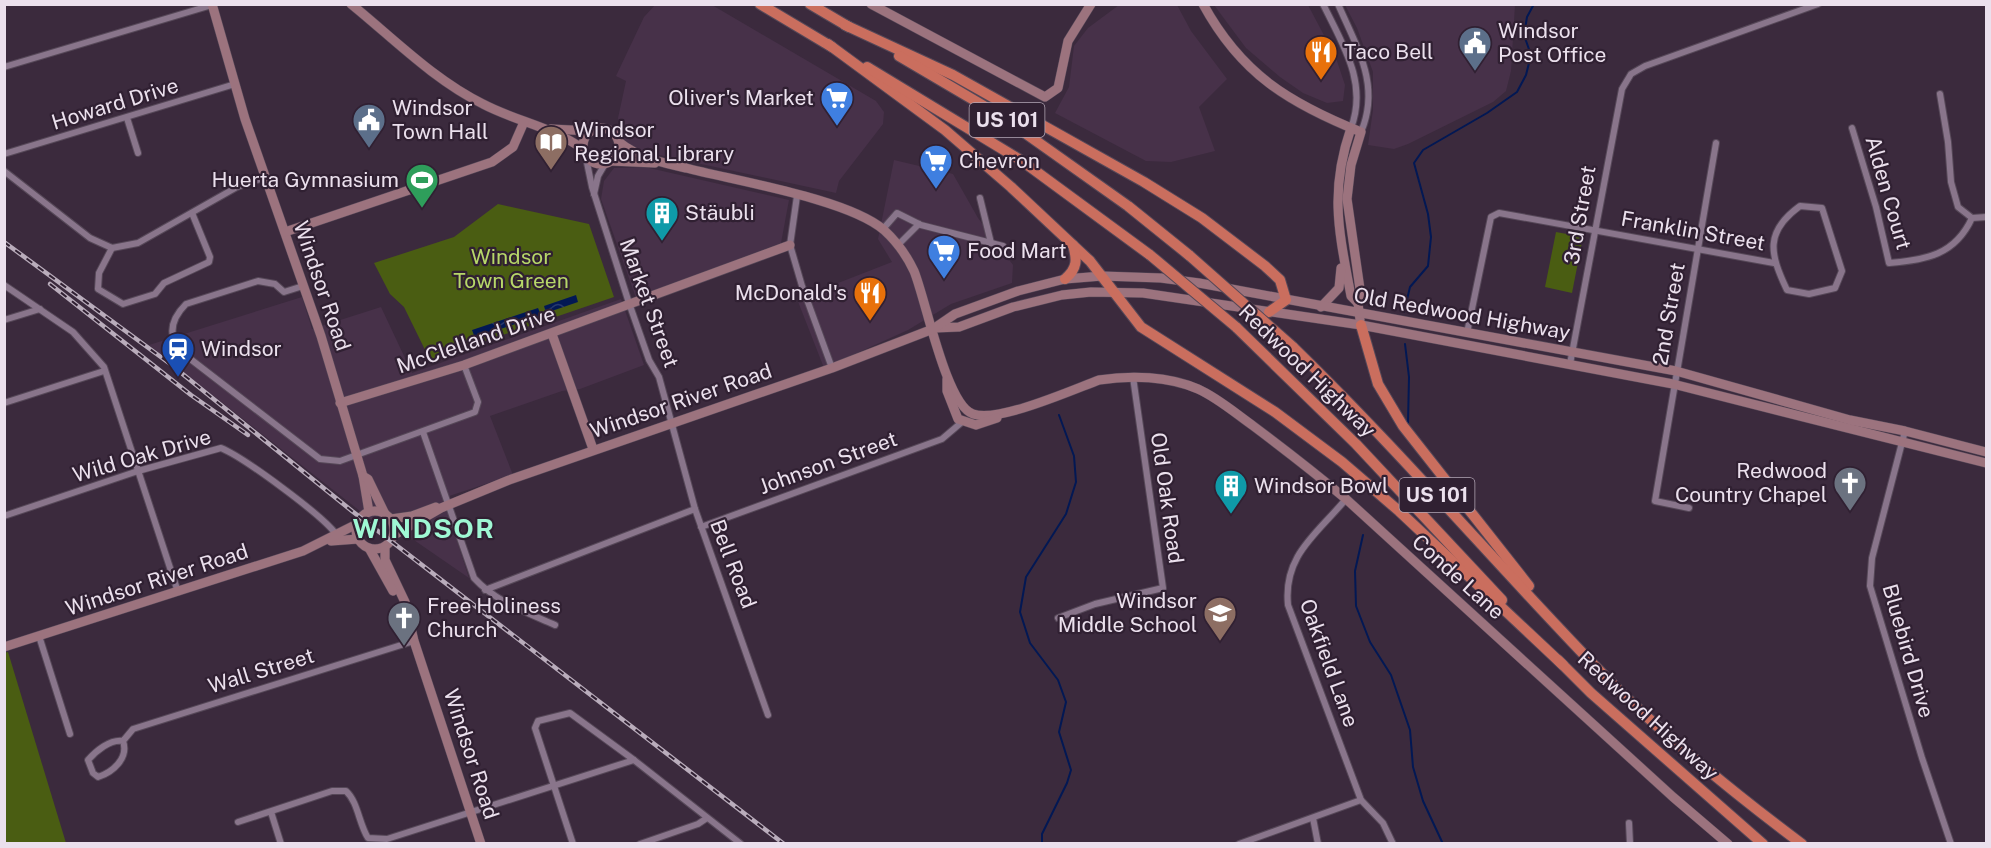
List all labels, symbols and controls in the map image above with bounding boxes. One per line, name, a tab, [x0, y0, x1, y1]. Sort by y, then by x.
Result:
place label: Windsor Post Office	[1498, 18, 1606, 67]
public building icon: Windsor Post Office	[1457, 25, 1493, 72]
restaurant icon: Taco Bell	[1303, 34, 1339, 81]
place label: Taco Bell	[1344, 39, 1433, 64]
street label: Howard Drive	[48, 72, 181, 135]
supermarket icon: Oliver's Market	[819, 80, 855, 127]
place label: Oliver's Market	[668, 85, 814, 110]
place label: Windsor Town Hall	[392, 95, 488, 144]
public building icon: Windsor Town Hall	[351, 102, 387, 149]
road number: US 101	[970, 103, 1044, 137]
place label: Windsor Regional Library	[574, 117, 734, 166]
library icon: Windsor Regional Library	[533, 124, 569, 171]
street label: Alden Court	[1860, 133, 1917, 253]
supermarket icon: Chevron	[918, 143, 954, 190]
place label: Chevron	[959, 148, 1040, 173]
sports icon: Huerta Gymnasium	[404, 162, 440, 209]
street label: 3rd Street	[1558, 163, 1601, 266]
place label: Huerta Gymnasium	[211, 167, 399, 192]
building icon: Stäubli	[644, 195, 680, 242]
place label: Stäubli	[685, 200, 755, 225]
street label: Franklin Street	[1619, 206, 1767, 255]
street label: Windsor Road	[289, 218, 356, 354]
supermarket icon: Food Mart	[926, 233, 962, 280]
street label: Market Street	[615, 235, 684, 371]
place label: Food Mart	[967, 238, 1067, 263]
park label: Windsor Town Green	[453, 244, 569, 293]
street label: 2nd Street	[1647, 261, 1690, 367]
restaurant icon: McDonald's	[852, 275, 888, 322]
place label: McDonald's	[735, 280, 847, 305]
street label: Old Redwood Highway	[1352, 282, 1572, 345]
street label: Redwood Highway	[1234, 299, 1381, 442]
street label: McClelland Drive	[393, 301, 558, 378]
station icon: Windsor	[160, 331, 196, 378]
place label: Windsor	[201, 336, 282, 361]
street label: Windsor River Road	[587, 358, 775, 443]
street label: Wild Oak Drive	[70, 424, 214, 487]
street label: Johnson Street	[755, 426, 900, 499]
street label: Old Oak Road	[1146, 431, 1189, 565]
place label: Redwood Country Chapel	[1675, 458, 1827, 507]
church icon: Redwood Country Chapel	[1832, 465, 1868, 512]
building icon: Windsor Bowl	[1213, 468, 1249, 515]
place label: Windsor Bowl	[1254, 473, 1388, 498]
road number: US 101	[1400, 478, 1474, 512]
district label: WINDSOR	[352, 512, 496, 544]
street label: Bell Road	[705, 516, 762, 612]
street label: Conde Lane	[1407, 529, 1510, 624]
street label: Windsor River Road	[62, 538, 251, 621]
street label: Bluebird Drive	[1877, 581, 1940, 721]
place label: Windsor Middle School	[1058, 588, 1197, 637]
place label: Free Holiness Church	[427, 593, 561, 642]
school or university icon: Windsor Middle School	[1202, 595, 1238, 642]
street label: Oakfield Lane	[1295, 595, 1364, 730]
church icon: Free Holiness Church	[386, 600, 422, 647]
street label: Wall Street	[205, 643, 317, 698]
street label: Redwood Highway	[1573, 646, 1724, 785]
street label: Windsor Road	[439, 686, 504, 822]

